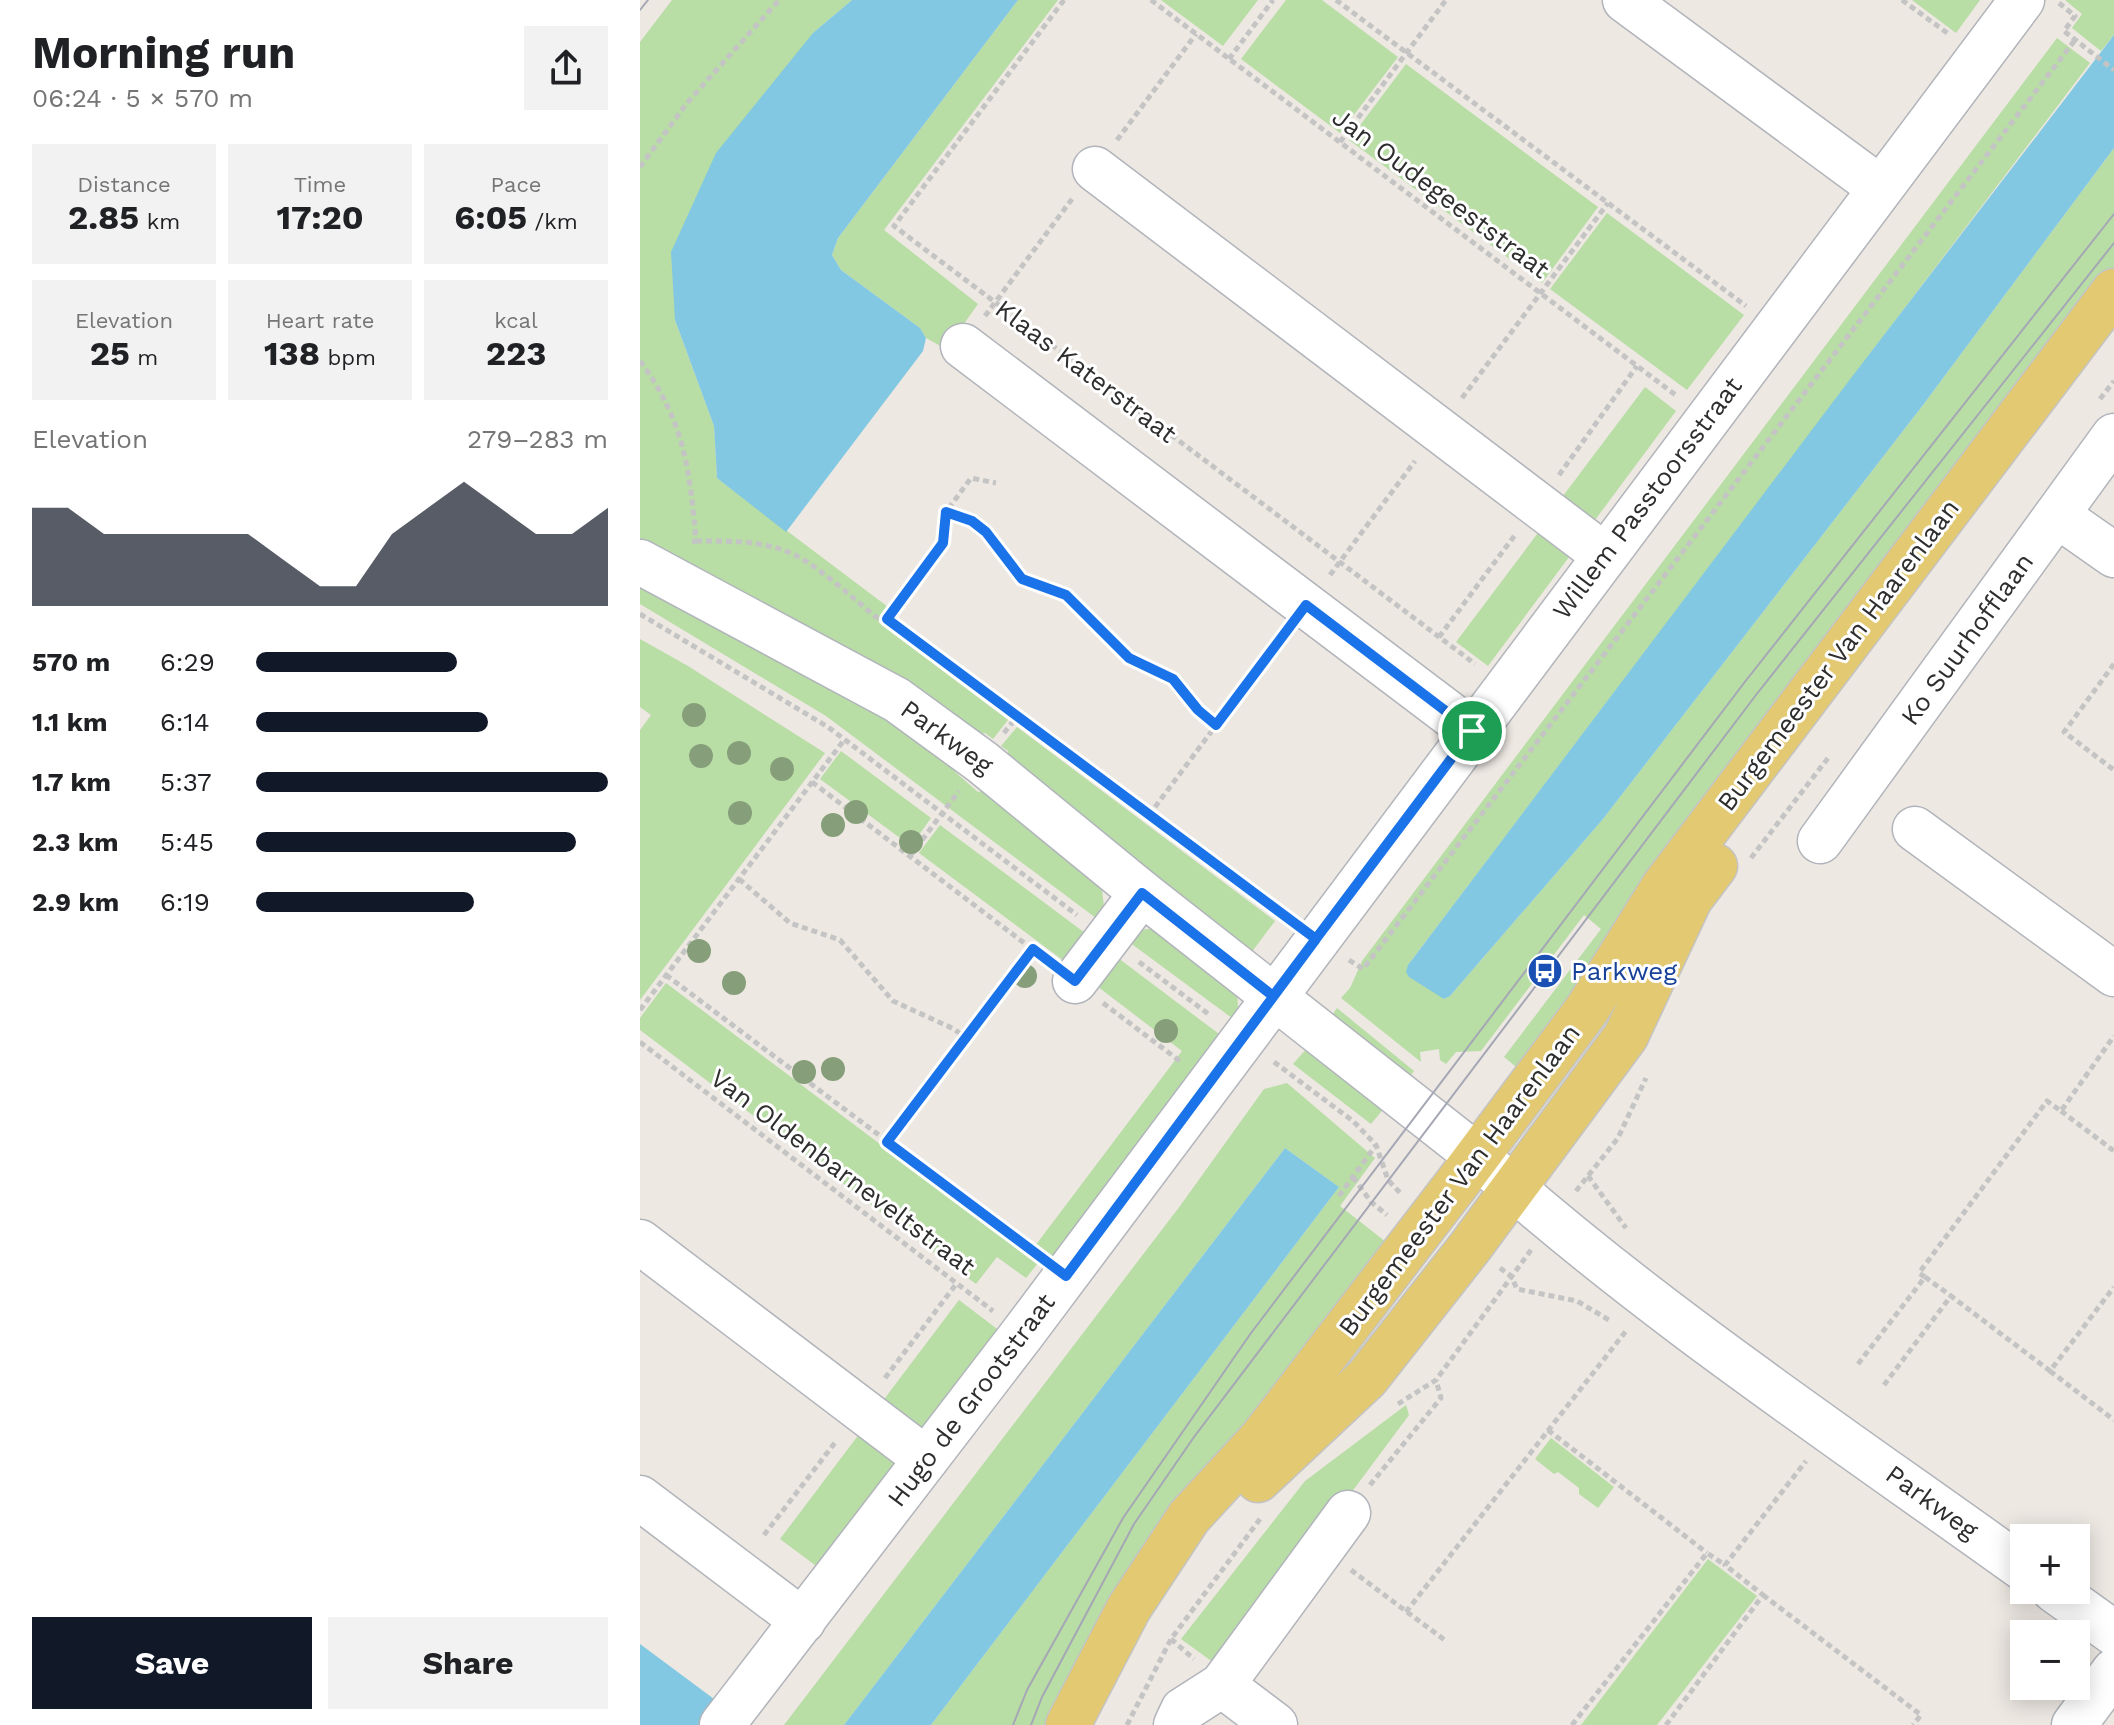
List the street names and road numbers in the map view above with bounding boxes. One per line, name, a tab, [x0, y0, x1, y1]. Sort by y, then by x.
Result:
street label: Jan Oudegeeststraat	[1327, 102, 1555, 284]
street label: Klaas Katerstraat	[990, 293, 1182, 449]
street label: Willem Passtoorsstraat	[1546, 371, 1748, 625]
street label: Burgemeester Van Haarenlaan	[1711, 493, 1965, 817]
street label: Ko Suurhofflaan	[1895, 547, 2039, 731]
street label: Parkweg	[895, 694, 999, 780]
street label: Burgemeester Van Haarenlaan	[1332, 1018, 1586, 1342]
street label: Van Oldenbarneveltstraat	[705, 1063, 981, 1281]
street label: Hugo de Grootstraat	[881, 1288, 1061, 1512]
street label: Parkweg	[1880, 1459, 1984, 1545]

